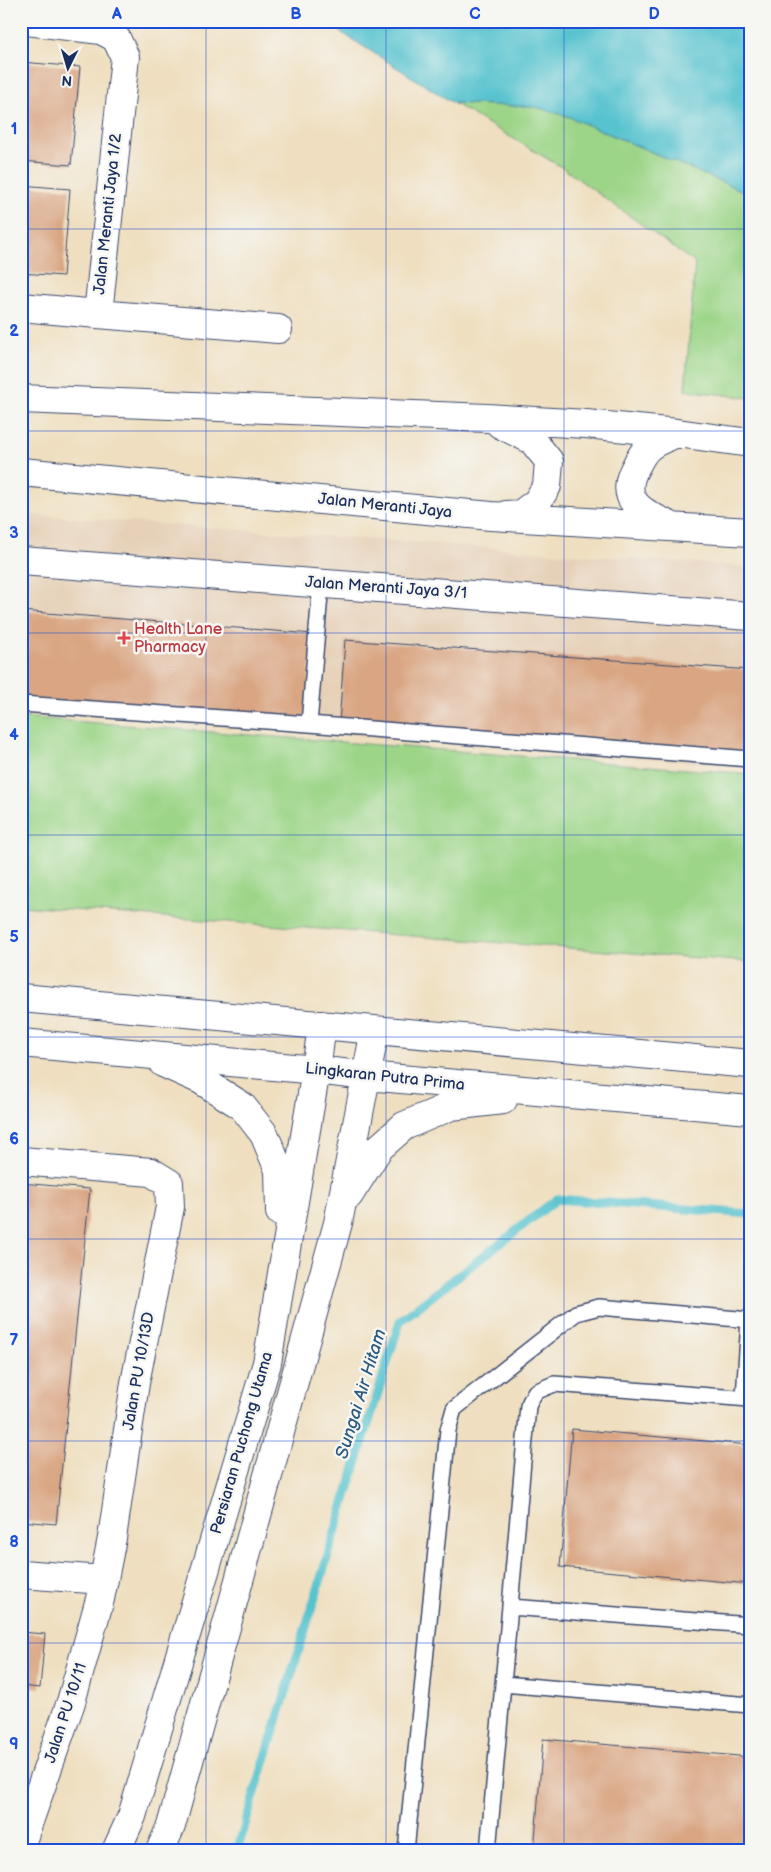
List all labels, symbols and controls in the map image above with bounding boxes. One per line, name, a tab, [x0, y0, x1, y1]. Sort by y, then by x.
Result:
text: A	[111, 5, 122, 24]
text: B	[290, 5, 302, 24]
text: C	[469, 5, 481, 24]
text: D	[648, 5, 660, 24]
north arrow	[42, 42, 92, 92]
text: N	[61, 72, 73, 89]
text: 1	[11, 120, 17, 139]
street label: Jalan Meranti Jaya 1/2	[90, 132, 126, 296]
text: 2	[9, 322, 19, 341]
street label: Jalan Meranti Jaya	[317, 490, 453, 522]
text: 3	[9, 524, 19, 543]
street label: Jalan Meranti Jaya 3/1	[304, 573, 468, 603]
place label: Health Lane Pharmacy	[134, 620, 223, 657]
marker: Health Lane Pharmacy	[118, 632, 130, 644]
text: 4	[9, 726, 19, 745]
text: 5	[9, 928, 19, 947]
street label: Lingkaran Putra Prima	[304, 1059, 466, 1095]
text: 6	[9, 1130, 19, 1149]
street label: Jalan PU 10/13D	[119, 1310, 159, 1432]
water label: Sungai Air Hitam	[331, 1326, 391, 1461]
text: 7	[10, 1331, 19, 1350]
street label: Persiaran Puchong Utama	[207, 1350, 277, 1536]
text: 8	[9, 1533, 19, 1552]
street label: Jalan PU 10/11	[41, 1660, 91, 1766]
text: 9	[9, 1735, 19, 1754]

